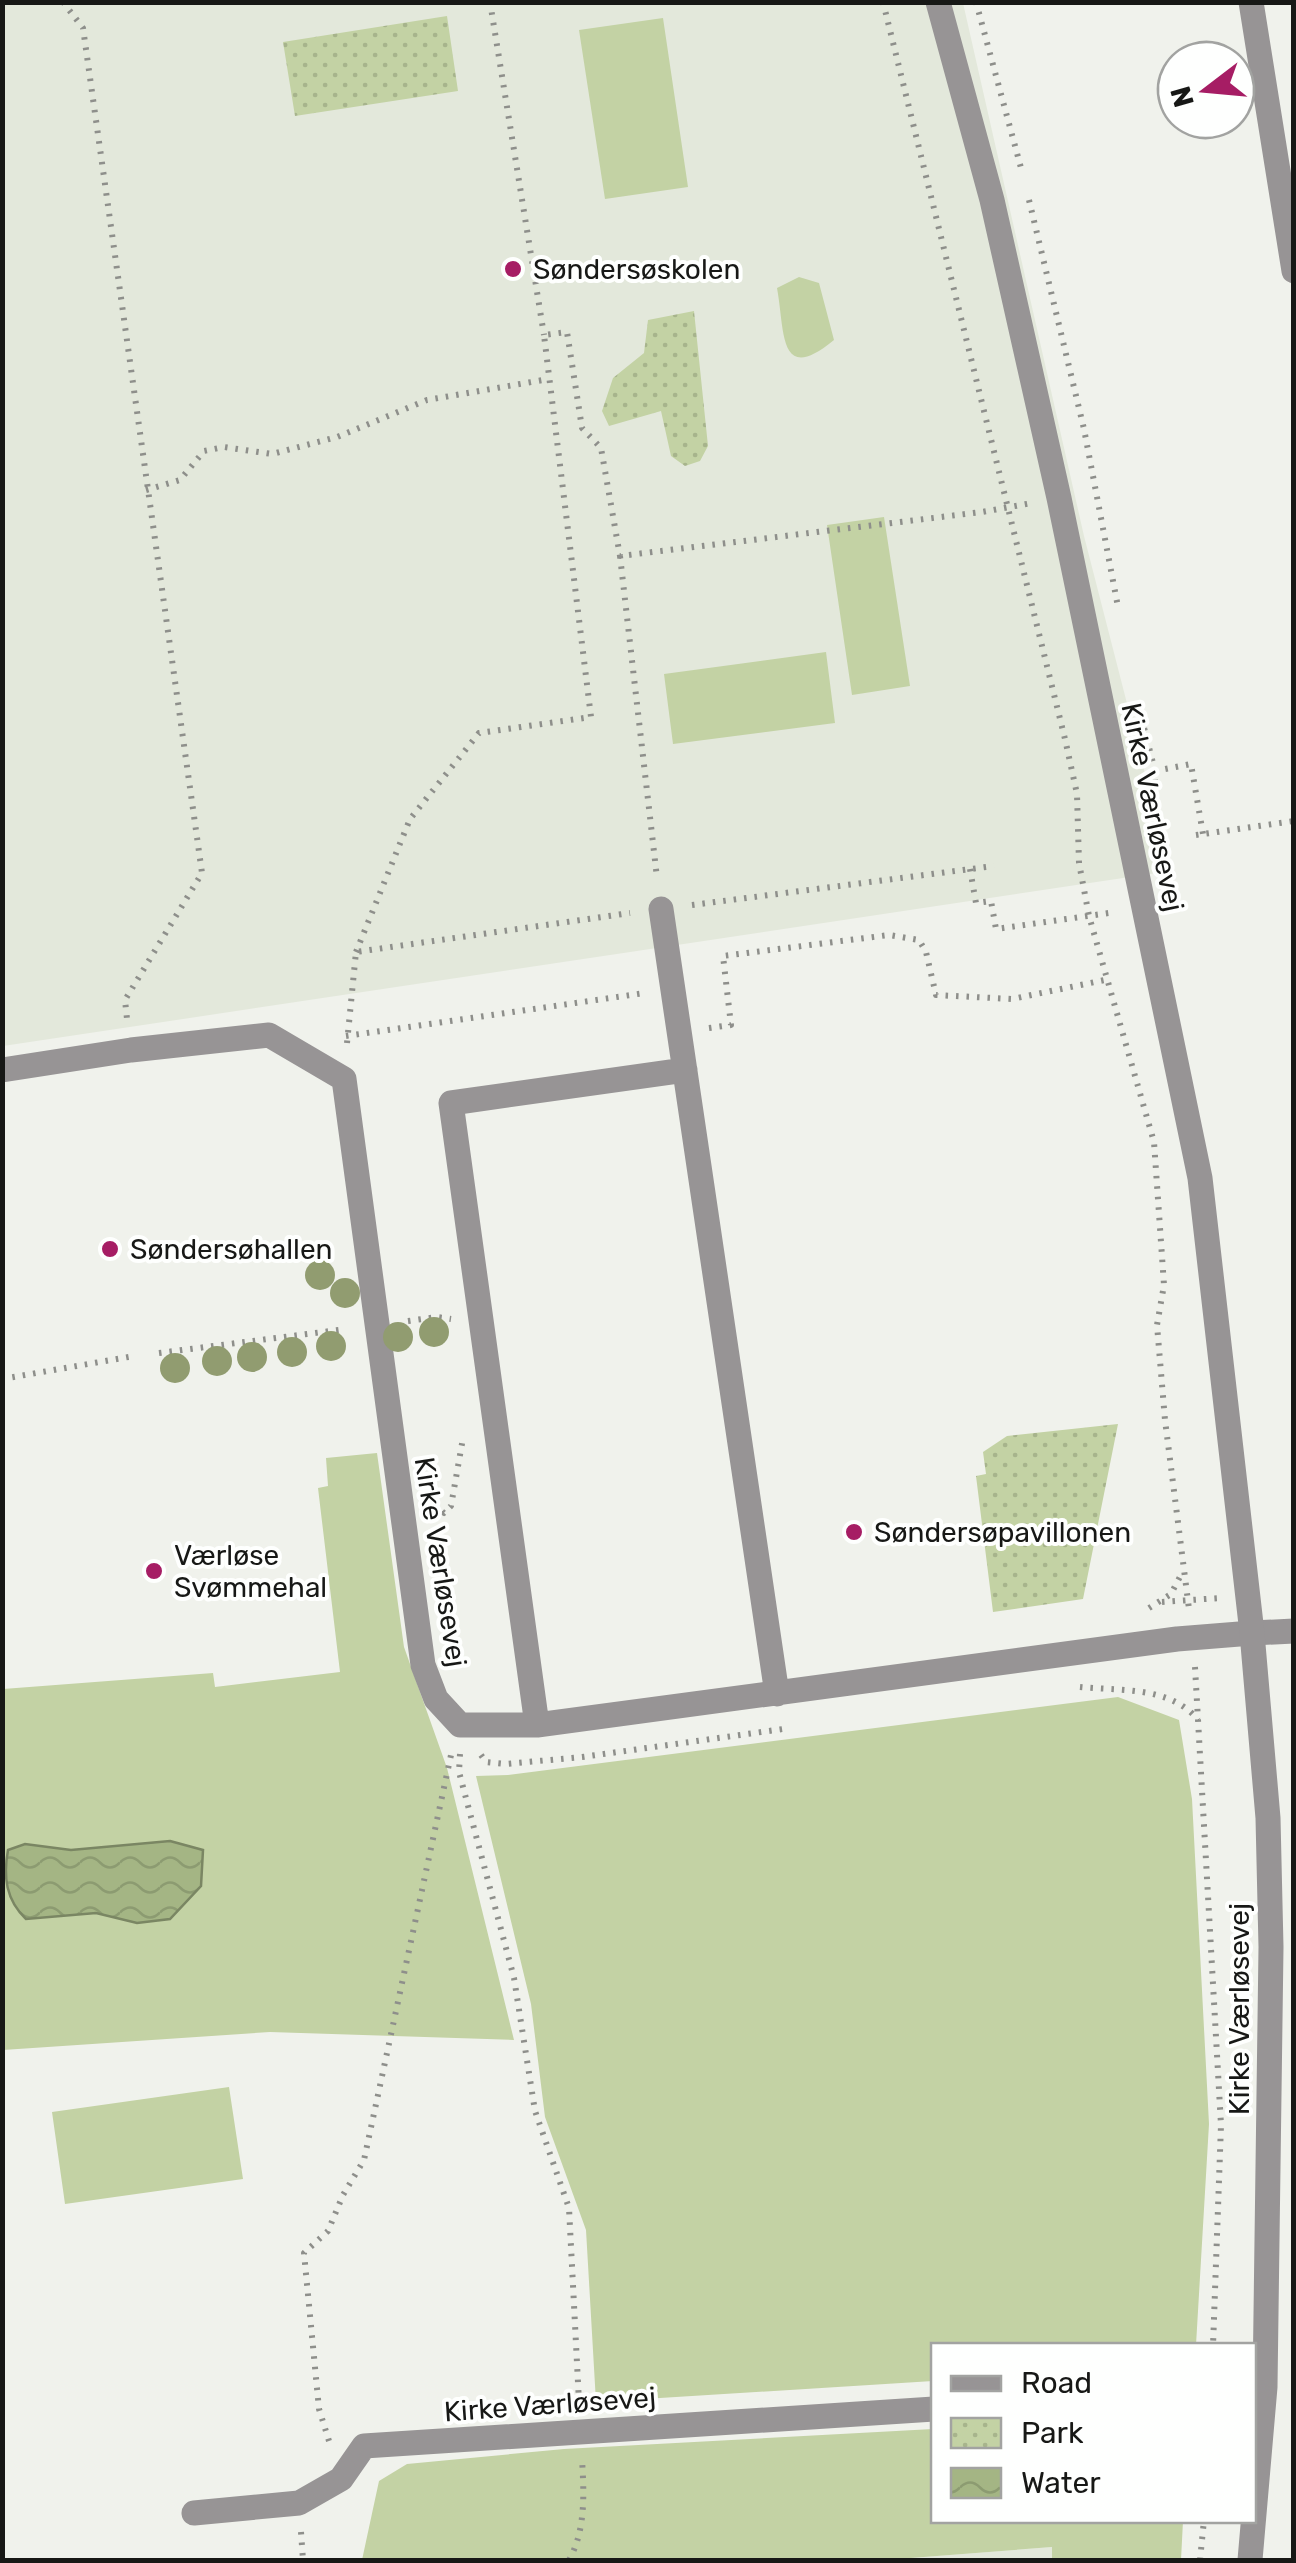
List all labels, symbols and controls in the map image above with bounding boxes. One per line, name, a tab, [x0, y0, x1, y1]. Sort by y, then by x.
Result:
north arrow	[1156, 40, 1256, 140]
text: N	[1164, 83, 1201, 111]
place label: Søndersøskolen	[533, 253, 740, 286]
marker: Søndersøskolen	[502, 258, 524, 280]
street label: Kirke Værløsevej	[1114, 700, 1191, 914]
place label: Søndersøhallen	[130, 1233, 333, 1266]
marker: Søndersøhallen	[99, 1238, 121, 1260]
street label: Kirke Værløsevej	[408, 1455, 473, 1669]
place label: Søndersøpavillonen	[874, 1516, 1131, 1549]
marker: Søndersøpavillonen	[843, 1521, 865, 1543]
place label: Værløse Svømmehal	[174, 1539, 327, 1604]
marker: Værløse Svømmehal	[143, 1560, 165, 1582]
street label: Kirke Værløsevej	[1223, 1903, 1256, 2115]
legend	[931, 2343, 1256, 2523]
text: Road	[1021, 2365, 1092, 2401]
street label: Kirke Værløsevej	[443, 2381, 657, 2428]
text: Park	[1021, 2415, 1084, 2451]
text: Water	[1021, 2465, 1101, 2501]

